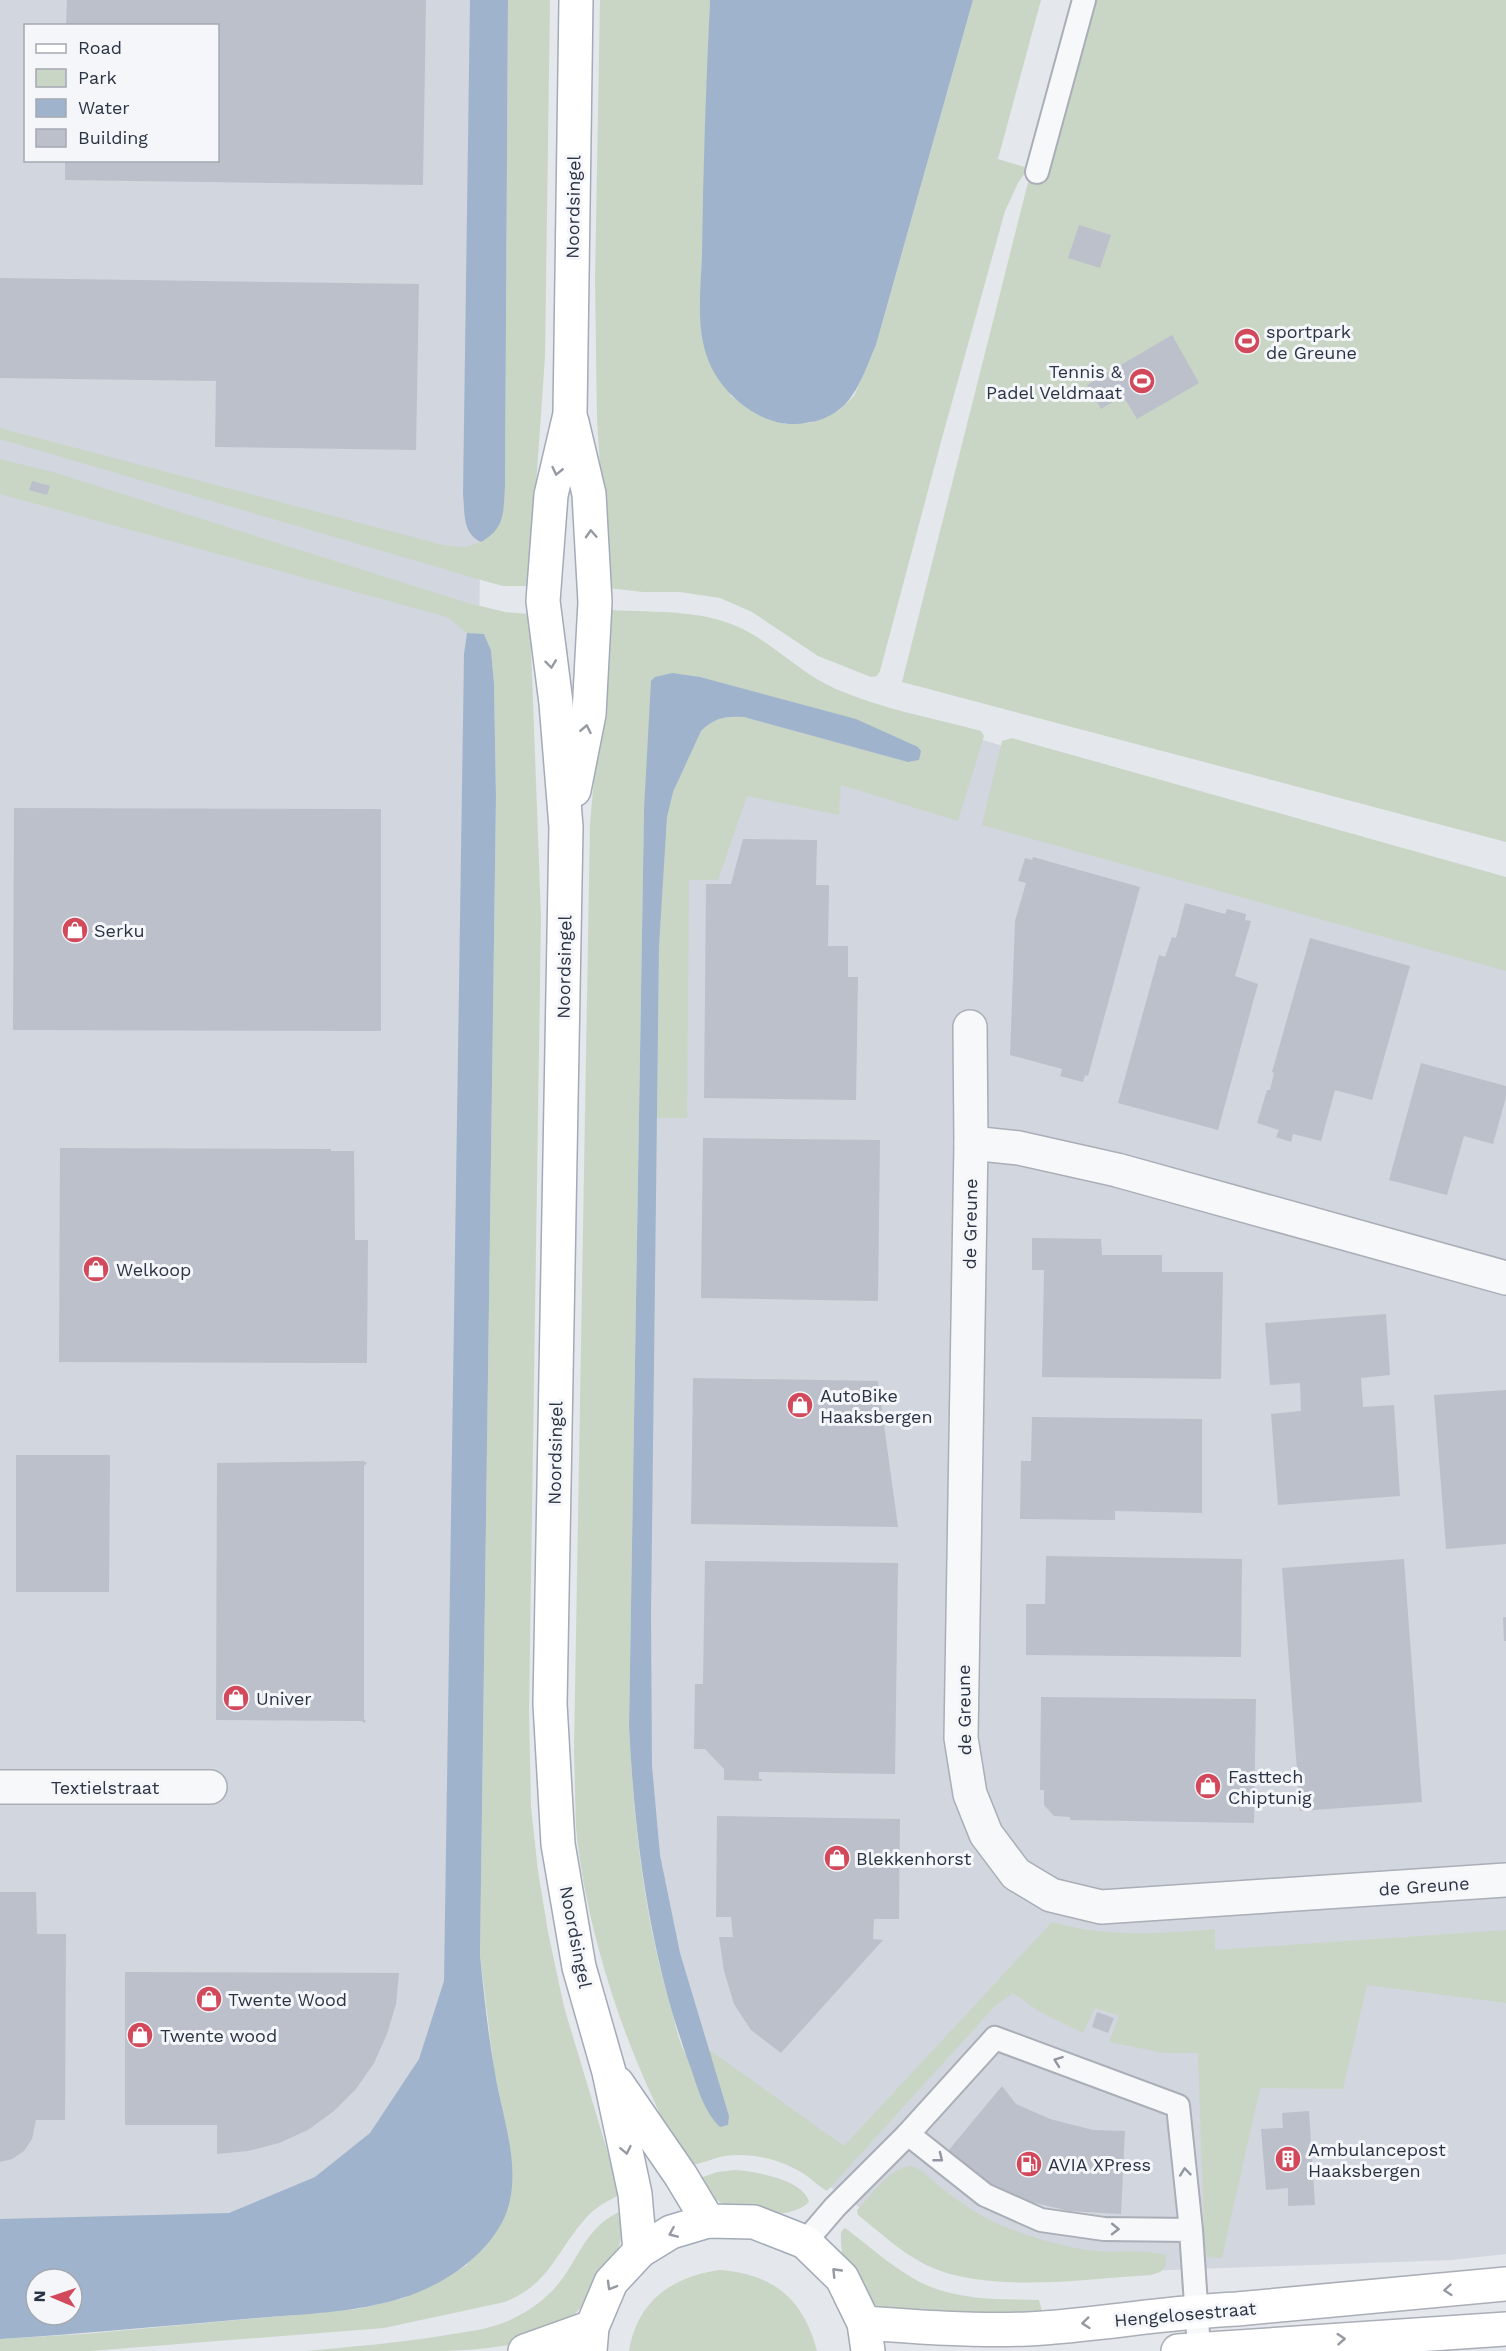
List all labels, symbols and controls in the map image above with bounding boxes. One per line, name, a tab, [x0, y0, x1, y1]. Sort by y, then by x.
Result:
legend	[24, 24, 219, 162]
text: Road	[78, 37, 122, 58]
text: Park	[78, 67, 117, 88]
text: Water	[78, 97, 130, 118]
text: Building	[78, 127, 148, 148]
street label: Noordsingel	[562, 154, 584, 259]
place label: sportpark de Greune	[1266, 321, 1357, 363]
sports icon: sportpark de Greune	[1232, 326, 1262, 356]
place label: Tennis & Padel Veldmaat	[986, 361, 1123, 403]
sports icon: Tennis & Padel Veldmaat	[1127, 366, 1157, 396]
one-way arrow	[551, 466, 564, 476]
one-way arrow	[585, 530, 598, 539]
one-way arrow	[544, 660, 556, 669]
one-way arrow	[579, 724, 592, 734]
street label: Noordsingel	[553, 914, 575, 1019]
shop icon: Serku	[60, 915, 90, 945]
place label: Serku	[94, 920, 145, 941]
street label: de Greune	[959, 1178, 981, 1270]
shop icon: Welkoop	[81, 1254, 111, 1284]
place label: Welkoop	[116, 1259, 191, 1280]
place label: AutoBike Haaksbergen	[820, 1385, 933, 1427]
shop icon: AutoBike Haaksbergen	[785, 1390, 815, 1420]
street label: Noordsingel	[544, 1400, 566, 1505]
street label: de Greune	[953, 1664, 975, 1756]
shop icon: Univer	[221, 1683, 251, 1713]
place label: Univer	[256, 1688, 312, 1709]
place label: Fasttech Chiptunig	[1228, 1766, 1312, 1808]
shop icon: Fasttech Chiptunig	[1193, 1771, 1223, 1801]
street label: Textielstraat	[51, 1777, 160, 1798]
shop icon: Blekkenhorst	[822, 1843, 852, 1873]
place label: Blekkenhorst	[856, 1848, 972, 1869]
street label: de Greune	[1378, 1872, 1470, 1900]
street label: Noordsingel	[556, 1884, 596, 1990]
shop icon: Twente Wood	[194, 1984, 224, 2014]
place label: Twente Wood	[228, 1989, 347, 2010]
shop icon: Twente wood	[125, 2020, 155, 2050]
place label: Twente wood	[160, 2025, 277, 2046]
one-way arrow	[1053, 2056, 1064, 2068]
place label: Ambulancepost Haaksbergen	[1308, 2139, 1446, 2181]
building icon: Ambulancepost Haaksbergen	[1273, 2144, 1303, 2174]
one-way arrow	[618, 2145, 631, 2155]
fuel station icon: AVIA XPress	[1014, 2149, 1044, 2179]
one-way arrow	[932, 2151, 943, 2162]
place label: AVIA XPress	[1048, 2154, 1151, 2175]
one-way arrow	[1179, 2168, 1192, 2177]
one-way arrow	[1111, 2223, 1120, 2235]
one-way arrow	[668, 2226, 679, 2238]
north arrow	[24, 2267, 84, 2327]
one-way arrow	[832, 2269, 843, 2280]
one-way arrow	[607, 2280, 618, 2290]
one-way arrow	[1443, 2283, 1452, 2296]
text: N	[30, 2290, 49, 2303]
street label: Hengelosestraat	[1113, 2297, 1257, 2331]
one-way arrow	[1082, 2316, 1091, 2328]
one-way arrow	[1336, 2333, 1345, 2346]

